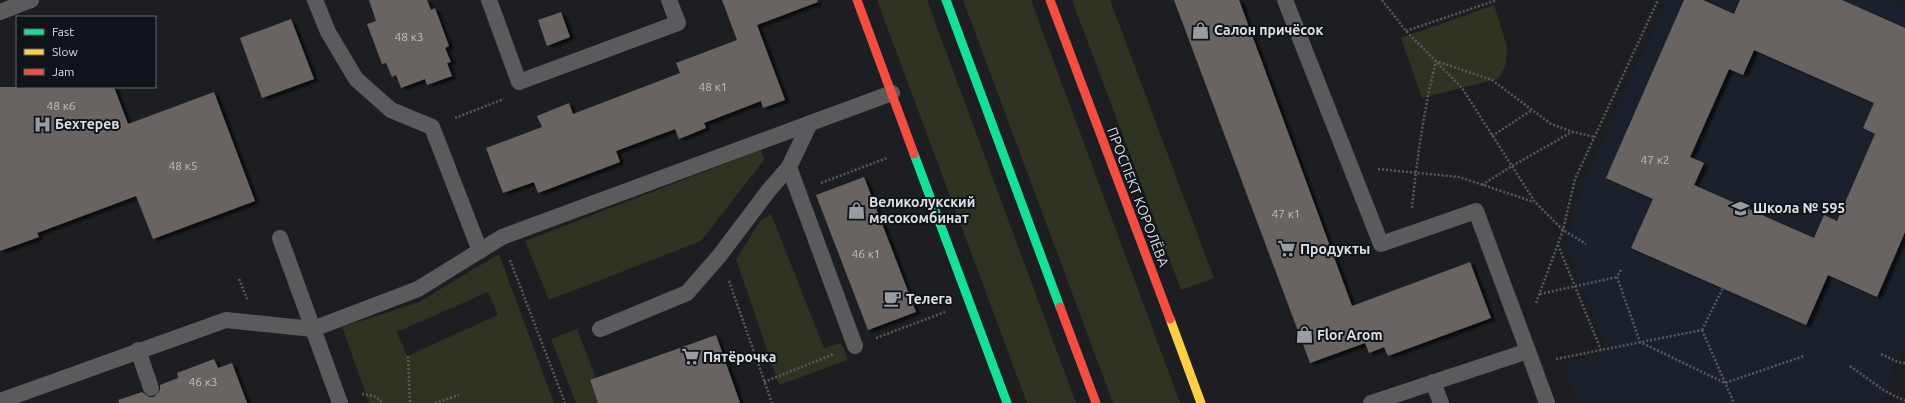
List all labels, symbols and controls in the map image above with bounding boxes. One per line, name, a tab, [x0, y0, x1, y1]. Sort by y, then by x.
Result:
legend	[16, 16, 156, 88]
shop icon: Салон причёсок	[1191, 20, 1211, 40]
place label: Салон причёсок	[1214, 22, 1323, 38]
text: Fast	[52, 25, 74, 38]
house number: 48 к3	[394, 30, 424, 43]
text: Slow	[52, 45, 78, 58]
text: Jam	[52, 65, 74, 78]
house number: 48 к1	[698, 80, 728, 93]
house number: 48 к6	[46, 99, 76, 112]
hospital icon: Бехтерев	[32, 114, 52, 134]
place label: Бехтерев	[55, 116, 119, 132]
street label: ПРОСПЕКТ КОРОЛЁВА	[1104, 125, 1172, 269]
house number: 47 к2	[1640, 153, 1670, 166]
house number: 48 к5	[168, 159, 198, 172]
place label: Великолукский мясокомбинат	[869, 194, 975, 226]
school or university icon: Школа № 595	[1730, 198, 1750, 218]
shop icon: Великолукский мясокомбинат	[846, 200, 866, 220]
place label: Школа № 595	[1753, 200, 1845, 216]
house number: 47 к1	[1271, 207, 1301, 220]
supermarket icon: Продукты	[1277, 239, 1297, 259]
place label: Продукты	[1300, 241, 1370, 257]
house number: 46 к1	[851, 247, 881, 260]
cafe icon: Телега	[883, 289, 903, 309]
place label: Телега	[906, 291, 952, 307]
shop icon: Flor Arom	[1294, 325, 1314, 345]
place label: Flor Arom	[1317, 327, 1383, 343]
supermarket icon: Пятёрочка	[680, 347, 700, 367]
place label: Пятёрочка	[703, 349, 776, 365]
house number: 46 к3	[188, 375, 218, 388]

